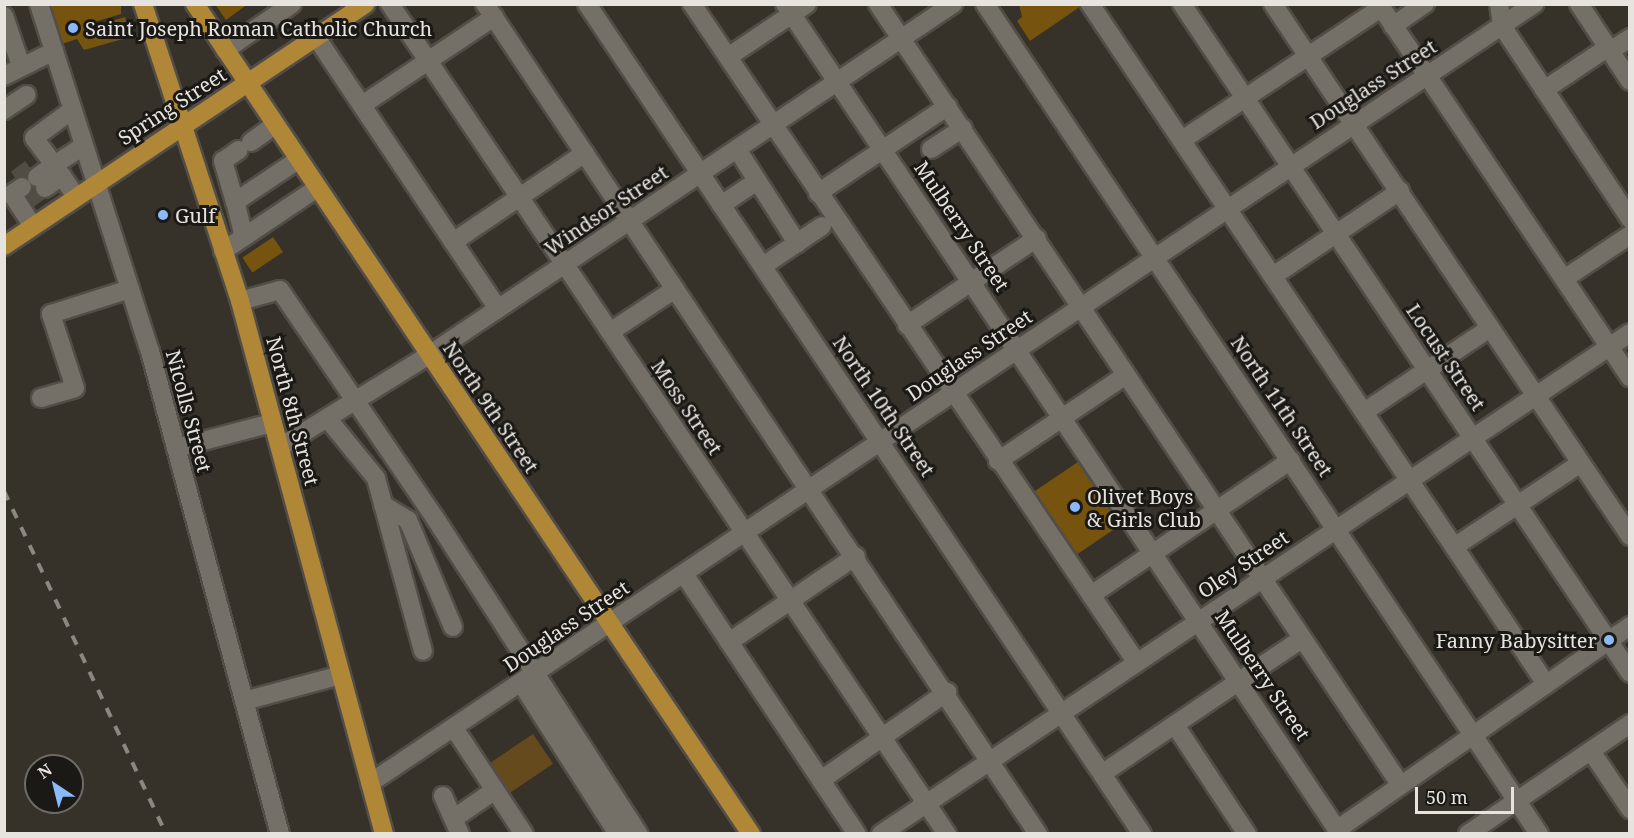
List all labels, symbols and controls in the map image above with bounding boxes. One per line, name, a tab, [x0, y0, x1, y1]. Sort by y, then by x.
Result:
place label: Saint Joseph Roman Catholic Church	[85, 16, 432, 40]
marker: Saint Joseph Roman Catholic Church	[66, 21, 80, 35]
street label: Douglass Street	[1305, 34, 1441, 134]
street label: Spring Street	[114, 62, 230, 150]
street label: Mulberry Street	[910, 156, 1014, 296]
street label: Windsor Street	[540, 160, 672, 260]
place label: Gulf	[175, 203, 216, 227]
marker: Gulf	[156, 208, 170, 222]
street label: Locust Street	[1401, 299, 1491, 415]
street label: Douglass Street	[902, 304, 1036, 406]
street label: North 10th Street	[828, 331, 940, 481]
street label: North 11th Street	[1226, 331, 1338, 481]
street label: North 8th Street	[262, 334, 324, 488]
street label: North 9th Street	[438, 337, 544, 477]
street label: Nicolls Street	[161, 347, 217, 475]
street label: Moss Street	[646, 355, 728, 459]
place label: Olivet Boys & Girls Club	[1087, 484, 1201, 531]
marker: Olivet Boys & Girls Club	[1068, 500, 1082, 514]
street label: Oley Street	[1193, 525, 1293, 603]
street label: Douglass Street	[499, 575, 633, 677]
street label: Mulberry Street	[1211, 605, 1315, 745]
place label: Fanny Babysitter	[1436, 628, 1597, 652]
marker: Fanny Babysitter	[1602, 633, 1616, 647]
north arrow	[24, 754, 84, 814]
text: N	[33, 758, 56, 784]
scale bar	[1418, 775, 1517, 813]
text: 50 m	[1426, 785, 1468, 809]

